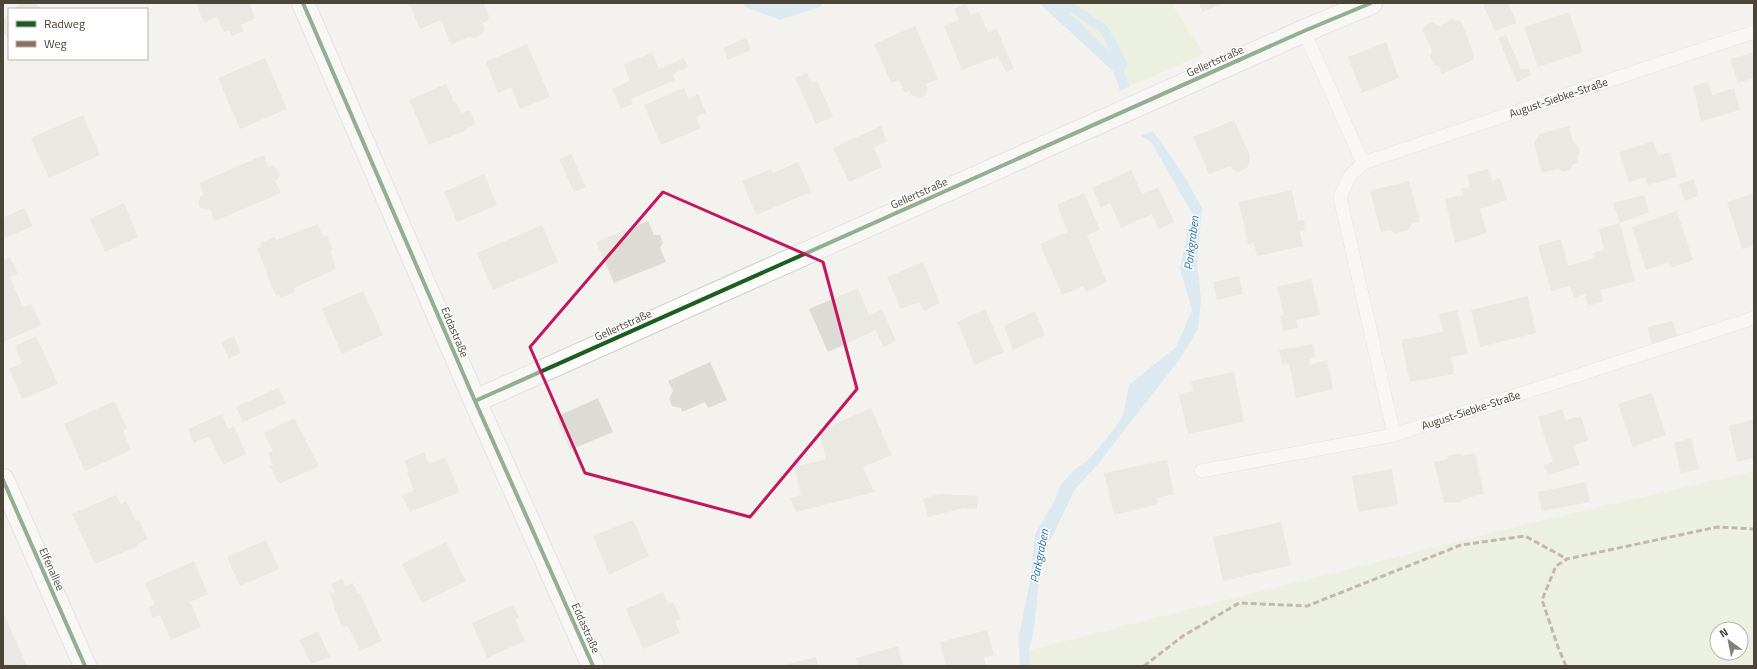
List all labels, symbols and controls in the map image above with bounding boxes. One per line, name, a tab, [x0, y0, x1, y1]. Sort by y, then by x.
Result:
legend	[8, 8, 148, 60]
text: Radweg	[44, 14, 85, 33]
text: Weg	[44, 34, 67, 53]
street label: Gellertstraße	[1184, 41, 1246, 81]
street label: August-Siebke-Straße	[1507, 73, 1610, 122]
street label: Gellertstraße	[888, 173, 950, 213]
water label: Parkgraben	[1178, 214, 1204, 271]
street label: Eddastraße	[437, 304, 473, 360]
street label: Gellertstraße	[592, 305, 654, 345]
street label: August-Siebke-Straße	[1419, 386, 1523, 434]
water label: Parkgraben	[1024, 526, 1054, 585]
street label: Elfenallee	[35, 545, 69, 593]
street label: Eddastraße	[568, 600, 604, 656]
north arrow	[1709, 621, 1749, 661]
text: N	[1716, 624, 1731, 641]

